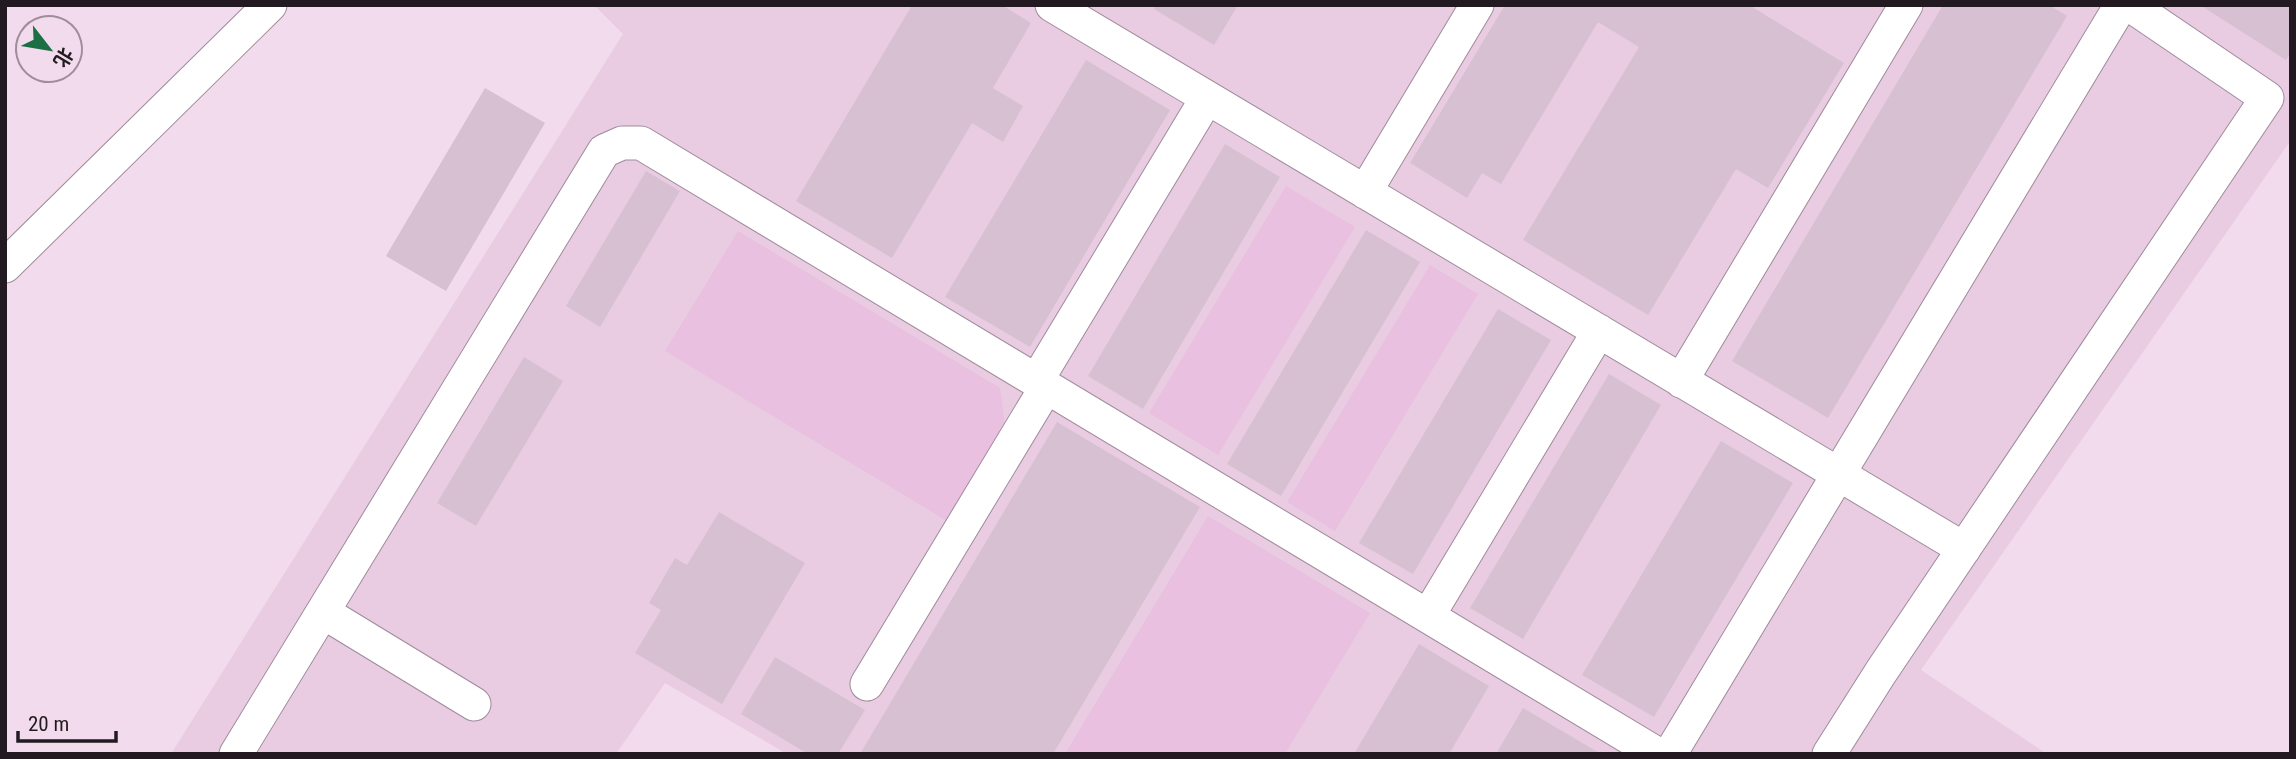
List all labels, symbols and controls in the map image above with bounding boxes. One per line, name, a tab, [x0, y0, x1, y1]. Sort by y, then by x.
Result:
north arrow	[14, 14, 84, 84]
text: 北	[48, 43, 78, 72]
scale bar	[18, 700, 116, 744]
text: 20 m	[28, 712, 69, 736]

